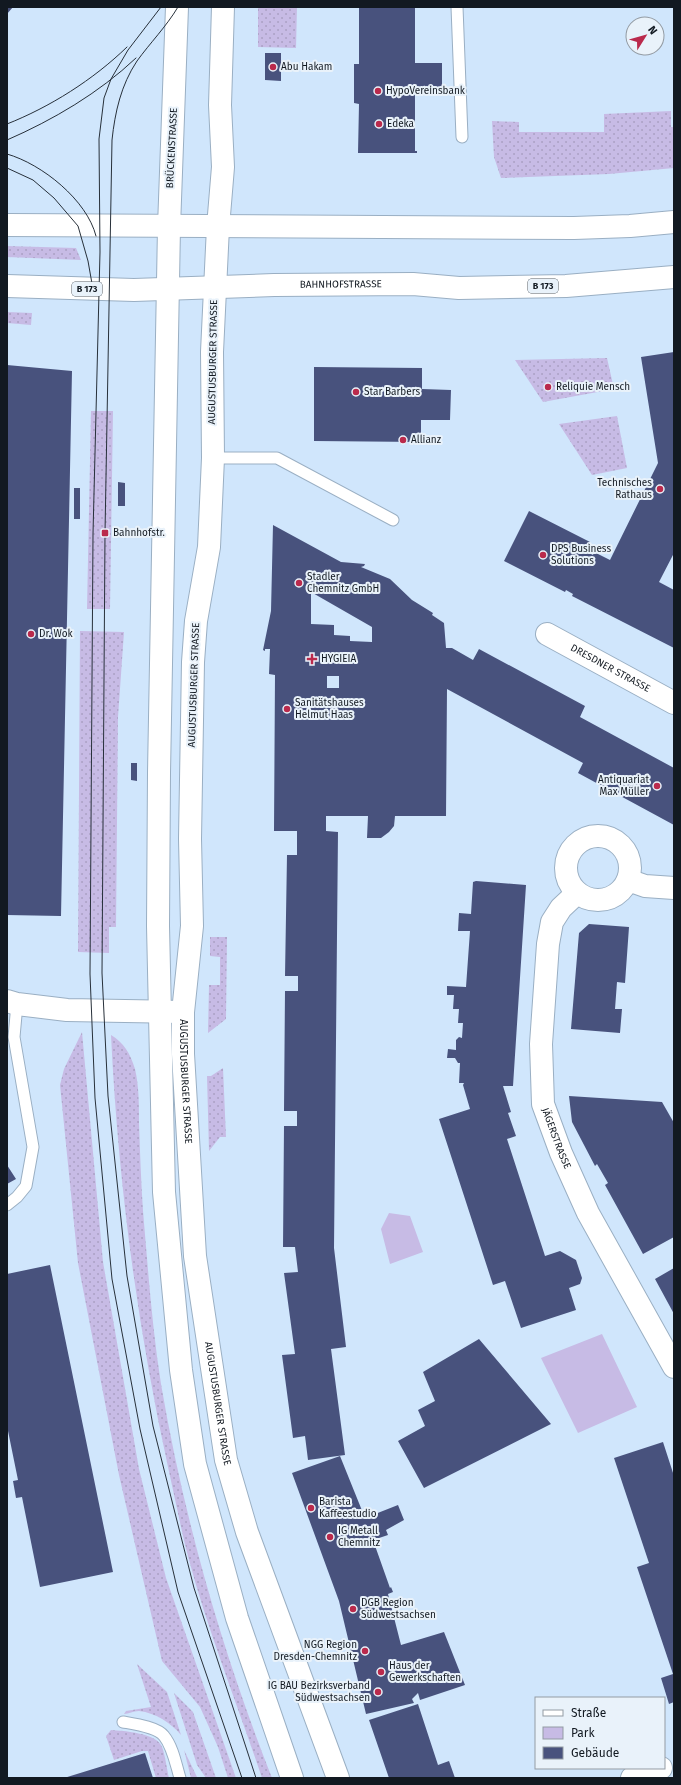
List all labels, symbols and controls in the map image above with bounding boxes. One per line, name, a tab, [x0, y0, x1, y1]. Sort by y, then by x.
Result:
north arrow	[625, 16, 665, 56]
text: N	[645, 23, 660, 37]
place label: Abu Hakam	[281, 61, 332, 73]
marker: Abu Hakam	[268, 62, 278, 72]
place label: HypoVereinsbank	[386, 85, 466, 97]
marker: HypoVereinsbank	[373, 86, 383, 96]
street label: BRÜCKENSTRASSE	[162, 107, 180, 189]
place label: Edeka	[387, 118, 414, 130]
marker: Edeka	[374, 119, 384, 129]
street label: BAHNHOFSTRASSE	[300, 278, 382, 291]
road number: B 173	[528, 279, 558, 293]
road number: B 173	[72, 282, 102, 296]
street label: AUGUSTUSBURGER STRASSE	[206, 299, 220, 425]
place label: Reliquie Mensch	[556, 381, 630, 393]
marker: Reliquie Mensch	[543, 382, 553, 392]
place label: Star Barbers	[364, 386, 420, 398]
marker: Star Barbers	[351, 387, 361, 397]
place label: Allianz	[411, 434, 442, 446]
marker: Allianz	[398, 435, 408, 445]
place label: Technisches Rathaus	[597, 477, 652, 501]
marker: Technisches Rathaus	[655, 484, 665, 494]
place label: Bahnhofstr.	[113, 527, 165, 539]
marker: Bahnhofstr.	[100, 528, 110, 538]
place label: DPS Business Solutions	[551, 543, 611, 567]
marker: DPS Business Solutions	[538, 550, 548, 560]
place label: Stadler Chemnitz GmbH	[307, 571, 379, 595]
marker: Stadler Chemnitz GmbH	[294, 578, 304, 588]
street label: AUGUSTUSBURGER STRASSE	[186, 622, 202, 748]
place label: Dr. Wok	[39, 628, 74, 640]
marker: Dr. Wok	[26, 629, 36, 639]
street label: DRESDNER STRASSE	[568, 642, 652, 695]
marker: HYGIEIA	[306, 653, 318, 665]
place label: HYGIEIA	[321, 653, 357, 665]
place label: Sanitätshauses Helmut Haas	[295, 697, 364, 721]
marker: Sanitätshauses Helmut Haas	[282, 704, 292, 714]
place label: Antiquariat Max Müller	[598, 774, 649, 798]
marker: Antiquariat Max Müller	[652, 781, 662, 791]
street label: AUGUSTUSBURGER STRASSE	[177, 1019, 194, 1144]
street label: JÄGERSTRASSE	[539, 1106, 573, 1171]
street label: AUGUSTUSBURGER STRASSE	[202, 1341, 233, 1467]
place label: Barista Kaffeestudio	[319, 1496, 377, 1520]
marker: Barista Kaffeestudio	[306, 1503, 316, 1513]
place label: IG Metall Chemnitz	[338, 1525, 381, 1549]
marker: IG Metall Chemnitz	[325, 1532, 335, 1542]
place label: DGB Region Südwestsachsen	[361, 1597, 436, 1621]
marker: DGB Region Südwestsachsen	[348, 1604, 358, 1614]
place label: NGG Region Dresden-Chemnitz	[274, 1639, 358, 1663]
marker: NGG Region Dresden-Chemnitz	[360, 1646, 370, 1656]
place label: Haus der Gewerkschaften	[389, 1660, 461, 1684]
marker: Haus der Gewerkschaften	[376, 1667, 386, 1677]
place label: IG BAU Bezirksverband Südwestsachsen	[268, 1680, 370, 1704]
marker: IG BAU Bezirksverband Südwestsachsen	[373, 1687, 383, 1697]
legend	[535, 1697, 665, 1769]
text: Straße	[571, 1706, 606, 1720]
text: Park	[571, 1726, 595, 1740]
text: Gebäude	[571, 1746, 619, 1760]

